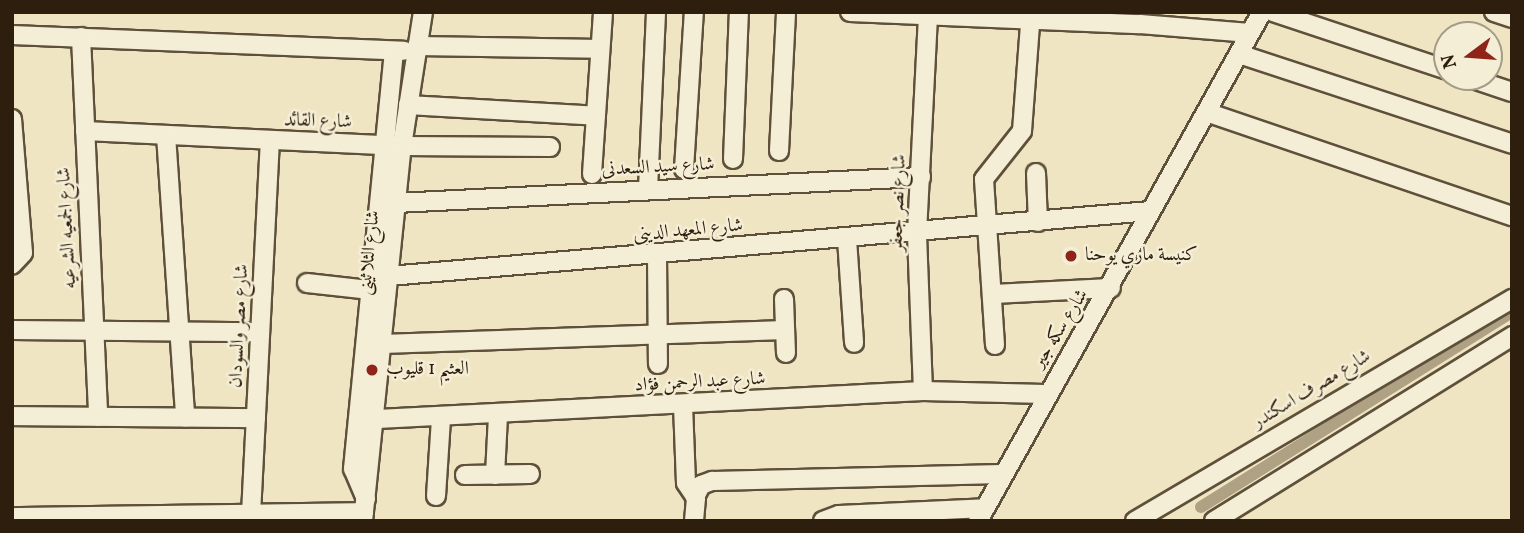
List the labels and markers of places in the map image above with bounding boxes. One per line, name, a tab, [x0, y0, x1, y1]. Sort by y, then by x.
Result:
place label: كنيسة ماري يوحنا	[1085, 245, 1198, 267]
marker: كنيسة ماري يوحنا	[1063, 248, 1079, 264]
place label: العثيم 1 قليوب	[386, 359, 469, 381]
marker: العثيم 1 قليوب	[364, 362, 380, 378]

